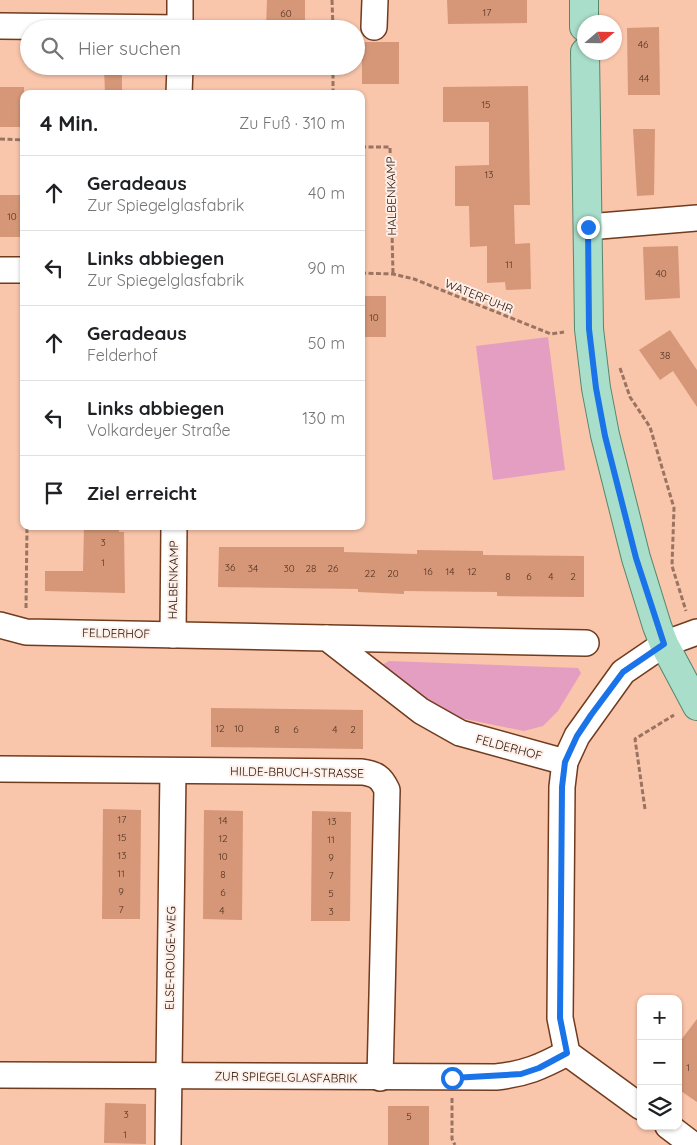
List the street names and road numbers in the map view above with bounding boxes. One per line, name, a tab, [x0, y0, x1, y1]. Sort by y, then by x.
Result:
street label: HALBENKAMP	[383, 156, 399, 236]
street label: WATERFUHR	[443, 275, 515, 317]
street label: HALBENKAMP	[165, 540, 181, 620]
street label: FELDERHOF	[82, 625, 150, 641]
street label: FELDERHOF	[474, 731, 544, 763]
street label: HILDE-BRUCH-STRASSE	[230, 763, 364, 781]
street label: ELSE-ROUGE-WEG	[162, 906, 178, 1010]
street label: ZUR SPIEGELGLASFABRIK	[214, 1068, 358, 1086]

